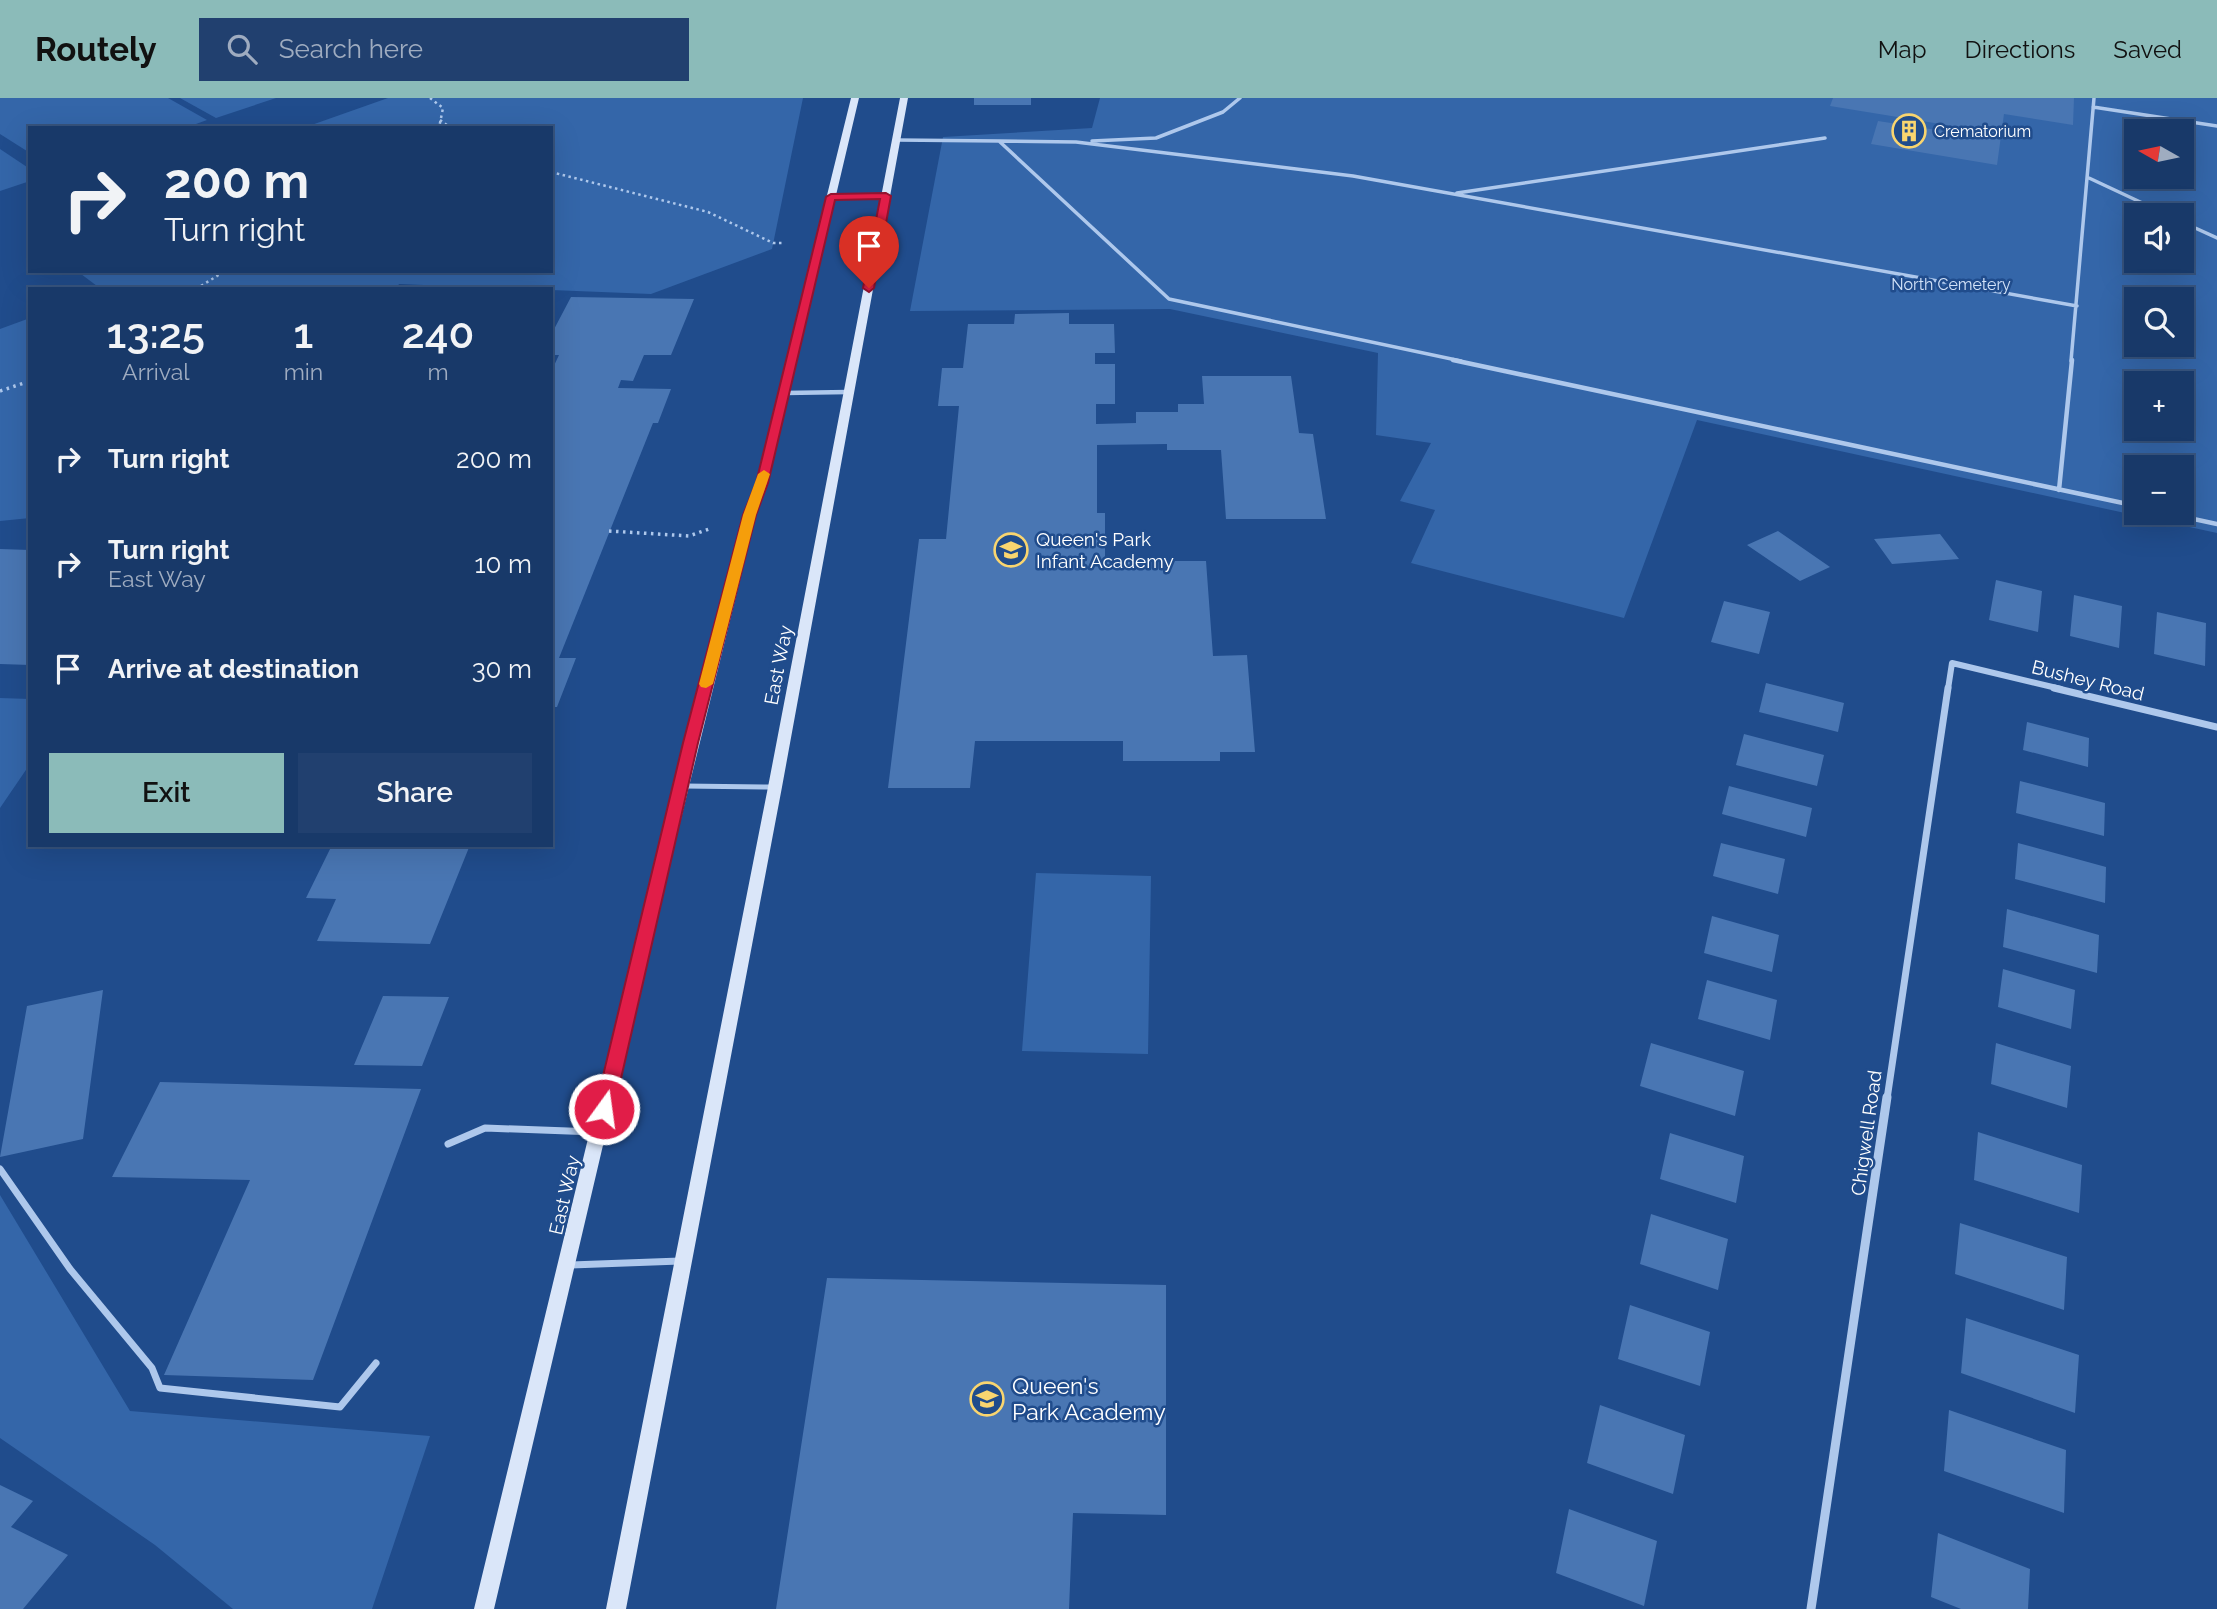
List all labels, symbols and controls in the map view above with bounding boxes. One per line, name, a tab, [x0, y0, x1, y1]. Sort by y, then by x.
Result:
search box	[199, 18, 689, 81]
text: Routely	[35, 30, 157, 69]
icon: search	[223, 30, 261, 68]
text: Search here	[279, 34, 423, 64]
text: Map	[1878, 35, 1927, 64]
text: Directions	[1965, 35, 2075, 64]
text: Saved	[2113, 35, 2182, 64]
building icon: Crematorium	[1890, 112, 1928, 150]
north arrow	[2124, 119, 2194, 189]
map controls	[2124, 119, 2194, 525]
place label: Crematorium	[1934, 122, 2031, 141]
text: 200 m	[164, 152, 309, 209]
icon: right	[49, 154, 140, 245]
button: sound	[2124, 203, 2194, 273]
text: Turn right	[164, 211, 305, 248]
pin	[839, 216, 899, 288]
icon: arrive	[850, 227, 888, 265]
park label: North Cemetery	[1891, 275, 2011, 294]
button: search	[2124, 287, 2194, 357]
text: 13:25	[107, 309, 205, 358]
text: 1	[294, 309, 313, 358]
text: 240	[402, 309, 474, 358]
text: Arrival	[122, 358, 190, 385]
text: min	[284, 358, 323, 385]
text: m	[428, 358, 449, 385]
button: +	[2124, 371, 2194, 441]
icon: right	[49, 440, 87, 478]
text: Turn right	[108, 444, 229, 474]
text: 200 m	[456, 444, 532, 474]
button: −	[2124, 455, 2194, 525]
place label: Queen's Park Infant Academy	[1036, 528, 1174, 572]
school or university icon: Queen's Park Infant Academy	[992, 531, 1030, 569]
text: Turn right	[108, 535, 229, 565]
icon: right	[49, 545, 87, 583]
text: 10 m	[474, 549, 532, 579]
text: East Way	[108, 565, 206, 592]
street label: East Way	[759, 623, 797, 707]
icon: arrive	[49, 650, 87, 688]
text: Arrive at destination	[108, 654, 359, 684]
text: 30 m	[472, 654, 532, 684]
street label: Bushey Road	[2029, 655, 2147, 705]
button: Exit	[49, 753, 284, 833]
button: Share	[298, 753, 532, 833]
street label: Chigwell Road	[1846, 1069, 1886, 1197]
position arrow	[567, 1072, 641, 1146]
street label: East Way	[544, 1153, 584, 1237]
place label: Queen's Park Academy	[1012, 1372, 1166, 1425]
school or university icon: Queen's Park Academy	[968, 1380, 1006, 1418]

